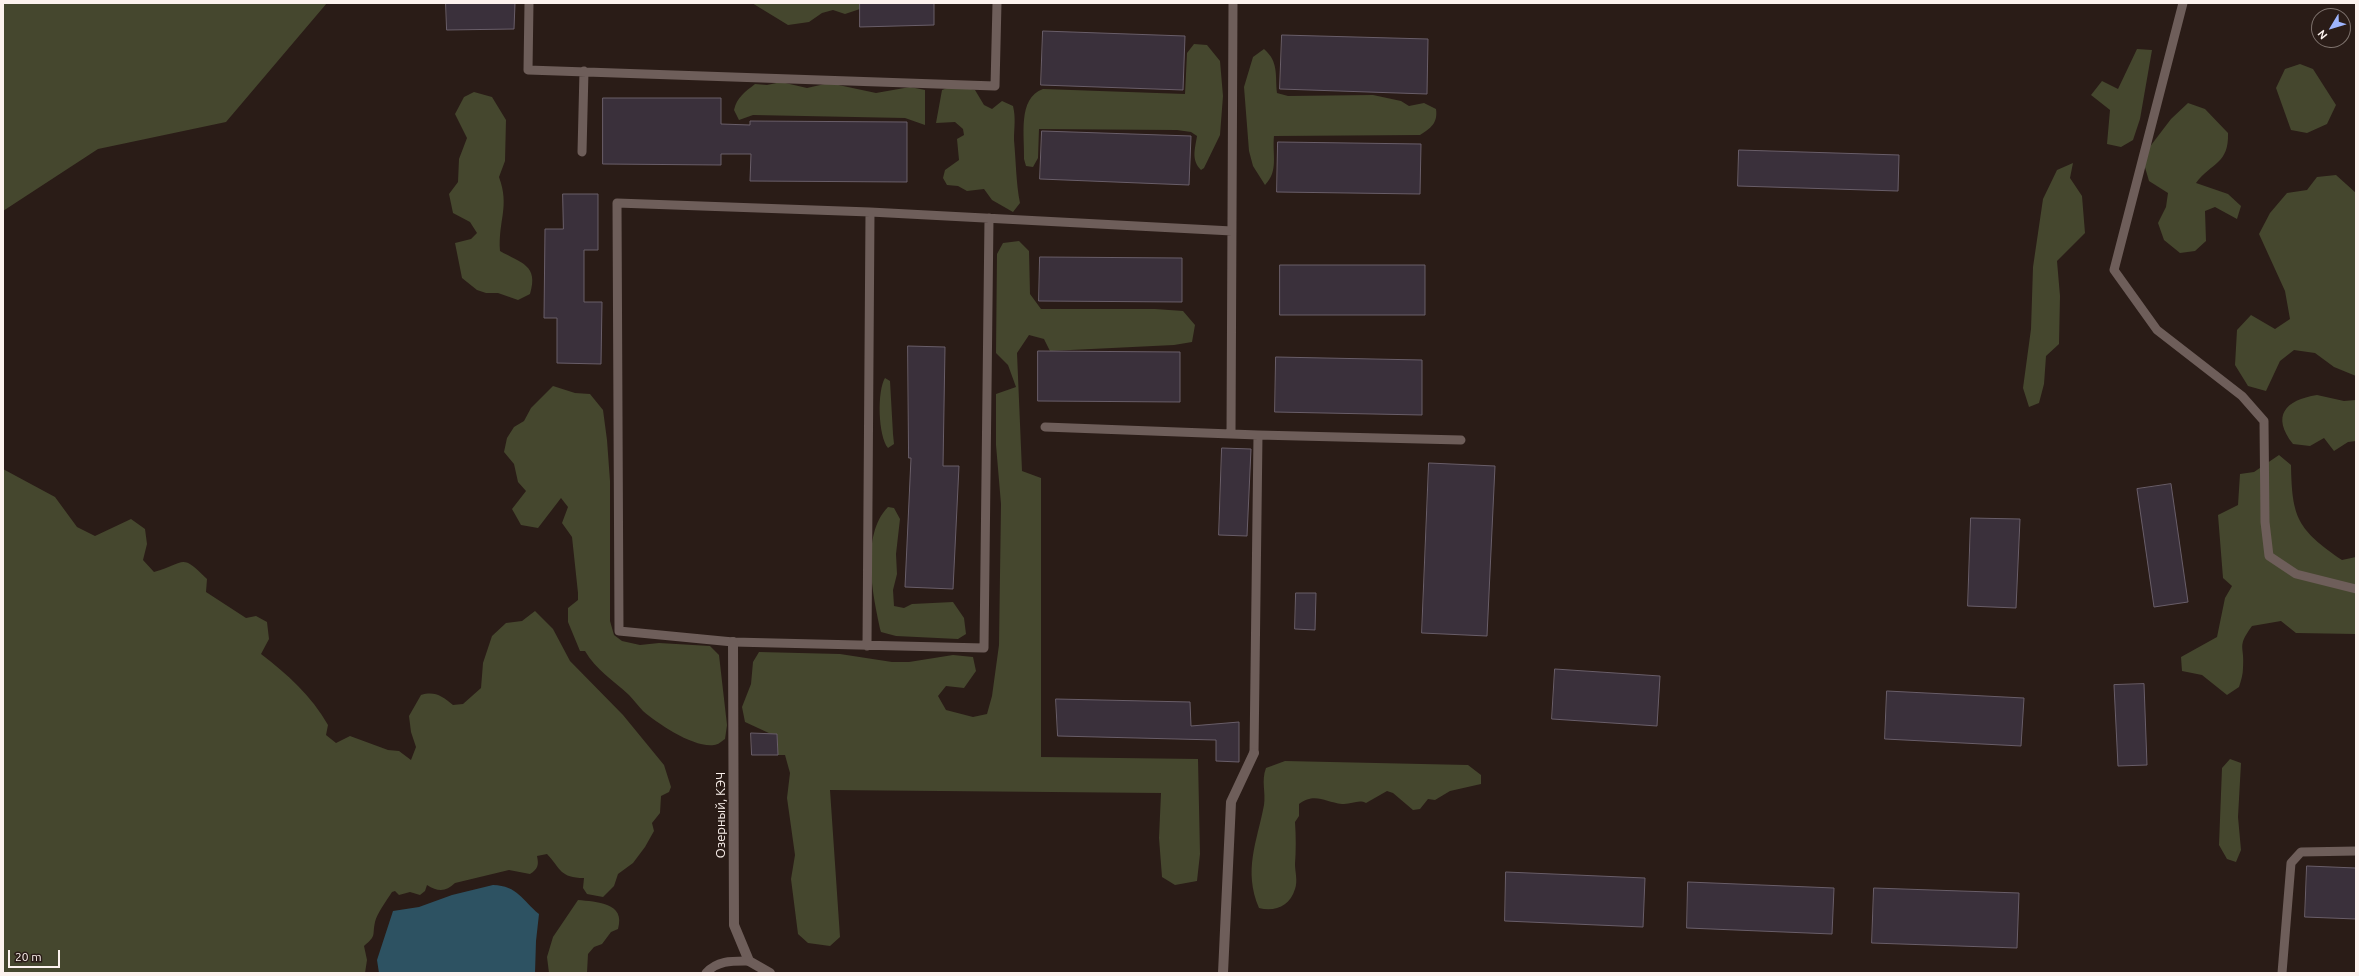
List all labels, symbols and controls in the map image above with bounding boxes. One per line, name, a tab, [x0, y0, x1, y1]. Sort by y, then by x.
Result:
north arrow	[2311, 8, 2351, 48]
text: N	[2315, 28, 2330, 42]
street label: Озерный, КЭЧ	[713, 772, 729, 858]
scale bar	[10, 942, 62, 968]
text: 20 m	[15, 950, 42, 963]

